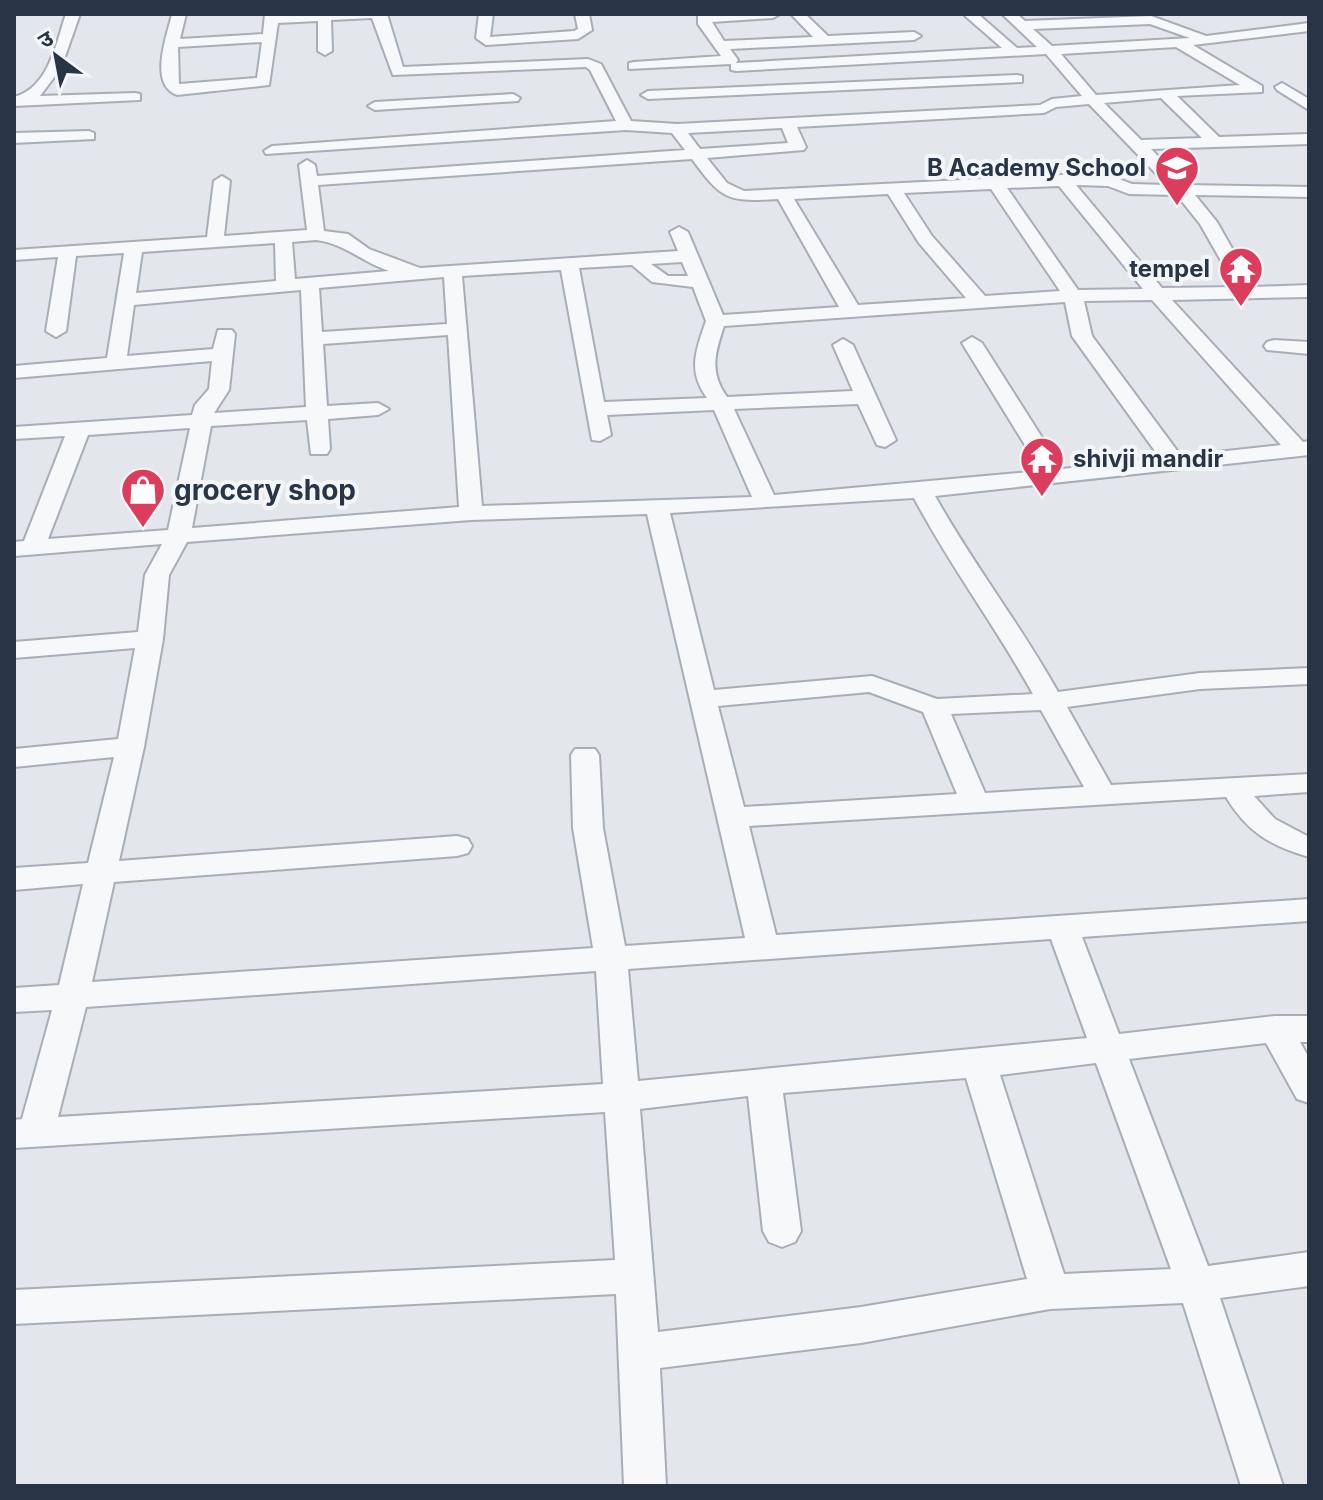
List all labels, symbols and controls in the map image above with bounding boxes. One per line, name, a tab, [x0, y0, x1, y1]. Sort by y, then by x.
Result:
north arrow	[16, 16, 96, 96]
text: उ	[33, 24, 59, 53]
school or university icon: B Academy School	[1153, 144, 1201, 207]
place label: B Academy School	[927, 153, 1146, 182]
temple icon: tempel	[1217, 245, 1265, 308]
place label: tempel	[1129, 254, 1210, 283]
temple icon: shivji mandir	[1018, 435, 1066, 498]
place label: shivji mandir	[1073, 444, 1223, 473]
shop icon: grocery shop	[119, 466, 167, 529]
place label: grocery shop	[174, 473, 356, 507]

